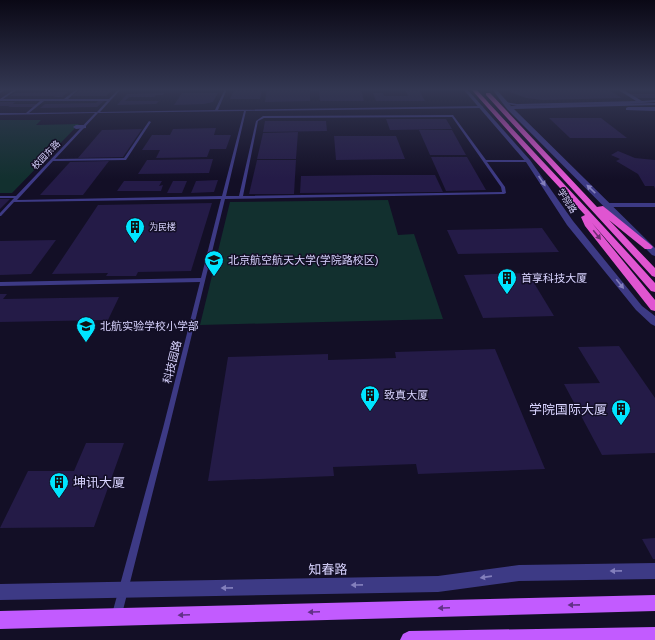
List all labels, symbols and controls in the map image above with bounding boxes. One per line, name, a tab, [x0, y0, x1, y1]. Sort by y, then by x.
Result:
street label: 校园东路	[29, 138, 62, 171]
one-way arrow	[538, 175, 546, 186]
one-way arrow	[586, 184, 596, 194]
street label: 学院路	[555, 187, 579, 215]
building icon: 为民楼	[124, 216, 146, 244]
place label: 为民楼	[149, 222, 176, 232]
one-way arrow	[593, 230, 601, 241]
school or university icon: 北京航空航天大学(学院路校区)	[203, 249, 225, 277]
place label: 北京航空航天大学(学院路校区)	[228, 254, 378, 266]
building icon: 首享科技大厦	[496, 267, 518, 295]
place label: 首享科技大厦	[521, 272, 587, 284]
one-way arrow	[616, 279, 625, 290]
school or university icon: 北航实验学校小学部	[75, 315, 97, 343]
place label: 北航实验学校小学部	[100, 320, 199, 332]
street label: 科技园路	[161, 339, 183, 385]
building icon: 致真大厦	[359, 384, 381, 412]
place label: 致真大厦	[384, 389, 428, 401]
building icon: 学院国际大厦	[610, 398, 632, 426]
place label: 学院国际大厦	[529, 402, 607, 417]
building icon: 坤讯大厦	[48, 471, 70, 499]
place label: 坤讯大厦	[73, 475, 125, 490]
street label: 知春路	[308, 562, 348, 577]
one-way arrow	[609, 568, 622, 574]
one-way arrow	[480, 574, 492, 580]
one-way arrow	[351, 582, 363, 589]
one-way arrow	[220, 585, 233, 591]
one-way arrow	[567, 602, 580, 608]
one-way arrow	[438, 605, 450, 612]
one-way arrow	[307, 609, 320, 615]
one-way arrow	[178, 612, 190, 619]

